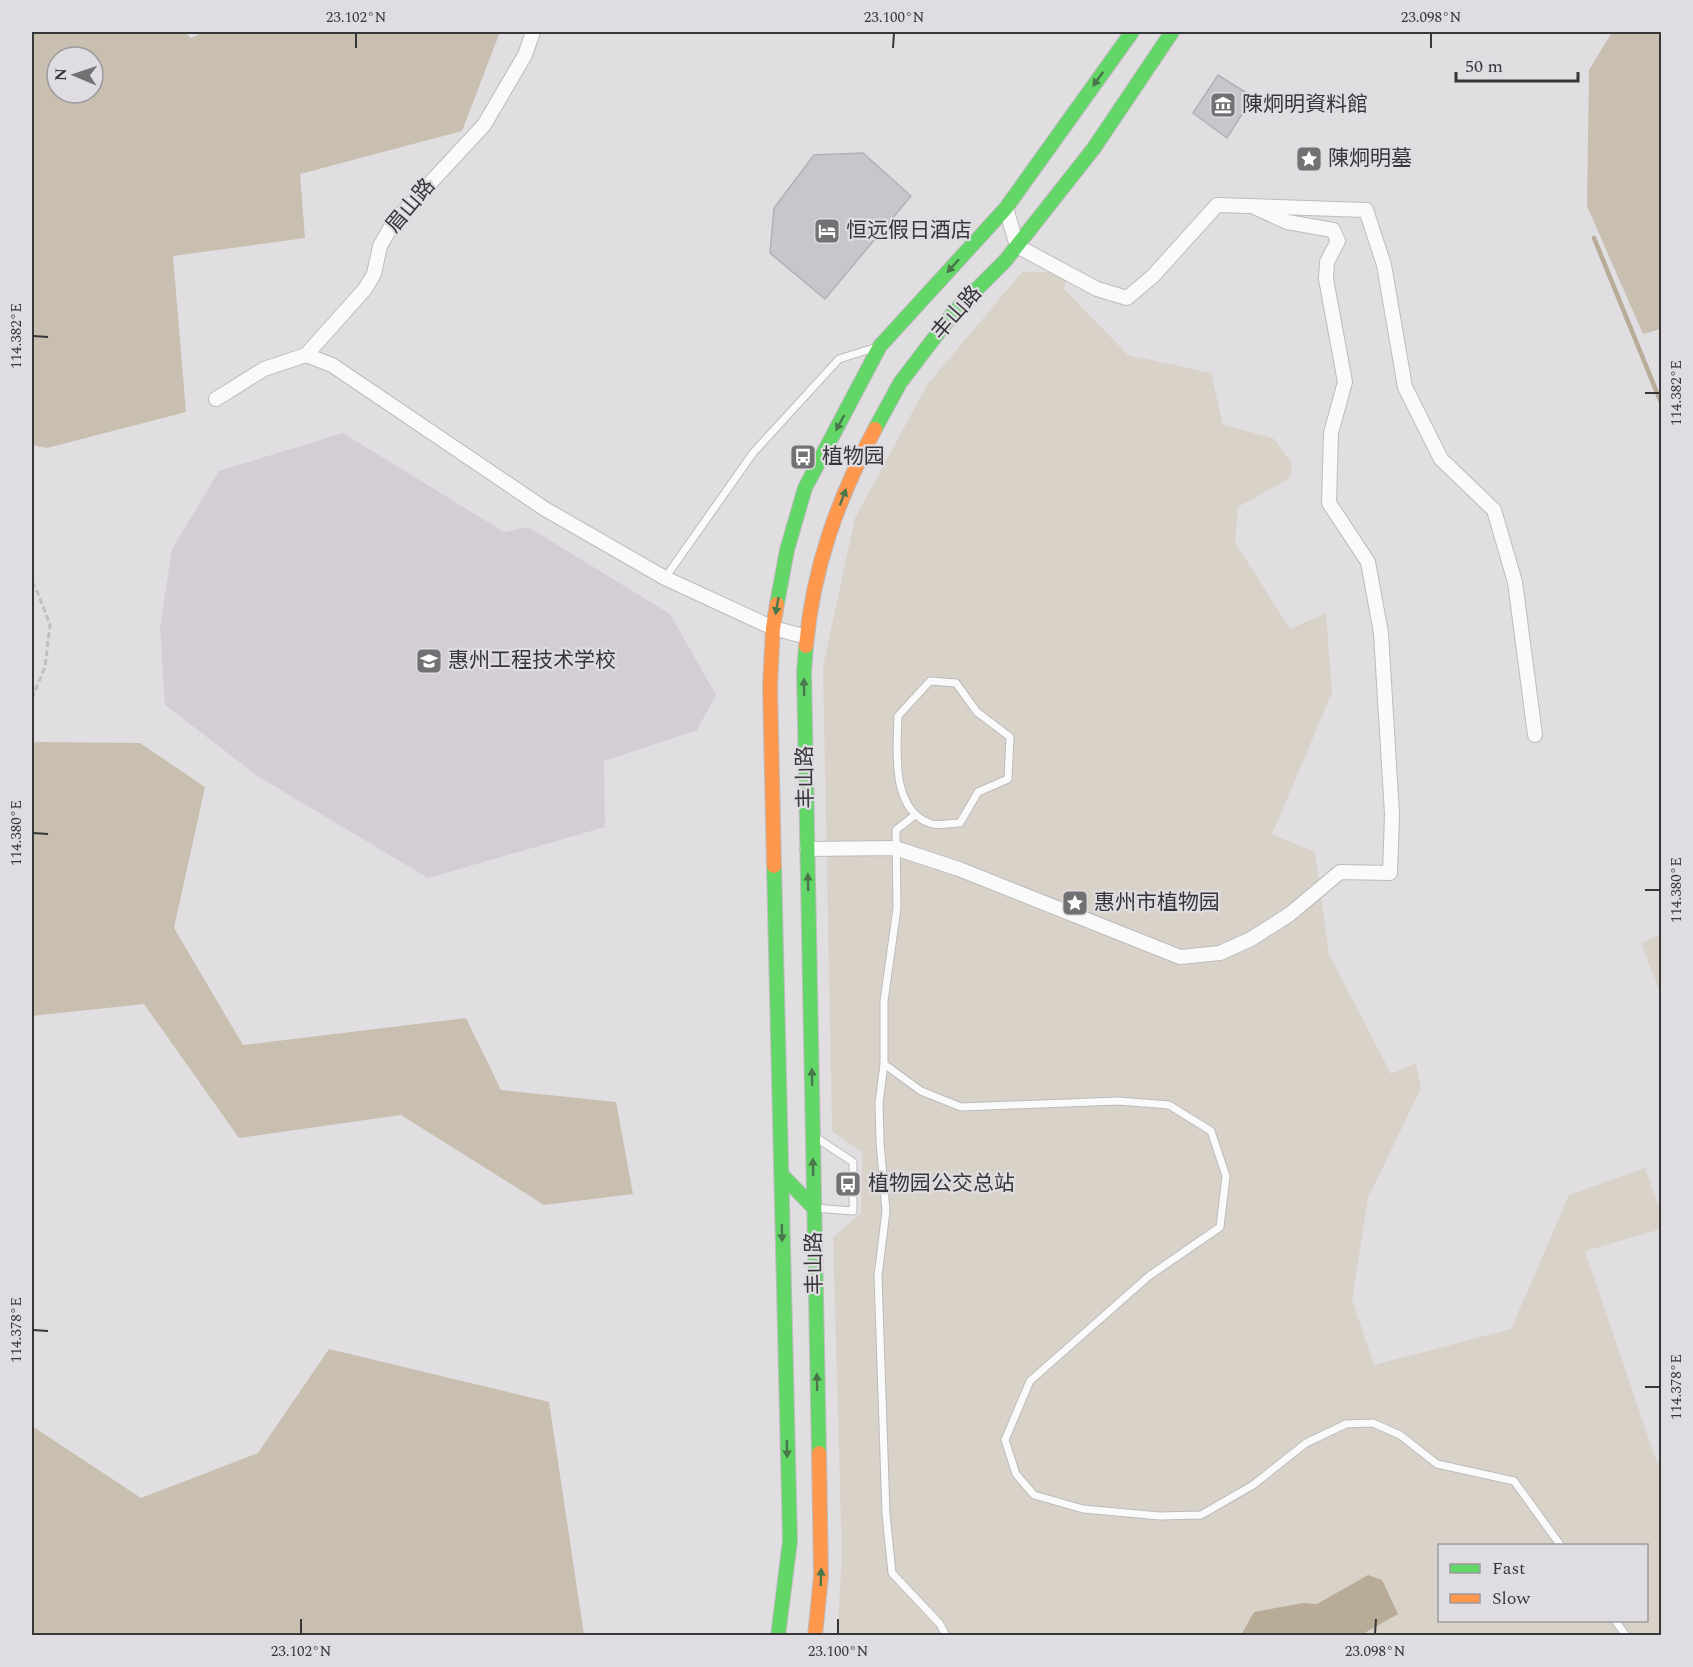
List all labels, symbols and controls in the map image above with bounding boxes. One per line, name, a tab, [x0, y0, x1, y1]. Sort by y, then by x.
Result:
text: 23.102°N	[326, 6, 386, 29]
text: 23.100°N	[864, 6, 924, 29]
text: 23.098°N	[1401, 6, 1461, 29]
north arrow	[45, 45, 105, 105]
scale bar	[1456, 45, 1578, 83]
text: 50 m	[1465, 53, 1503, 80]
text: N	[49, 68, 73, 81]
one-way arrow	[1092, 72, 1104, 87]
place label: 陳炯明資料館	[1242, 89, 1368, 121]
museum icon: 陳炯明資料館	[1208, 90, 1238, 120]
place label: 陳炯明墓	[1328, 143, 1412, 175]
place icon: 陳炯明墓	[1294, 144, 1324, 174]
street label: 眉山路	[378, 172, 444, 240]
place label: 恒远假日酒店	[846, 215, 972, 247]
hotel icon: 恒远假日酒店	[812, 216, 842, 246]
one-way arrow	[947, 258, 960, 273]
street label: 丰山路	[924, 279, 990, 347]
text: 114.382°E	[5, 303, 28, 369]
text: 114.382°E	[1665, 360, 1688, 426]
one-way arrow	[835, 415, 845, 432]
place label: 植物园	[822, 441, 885, 473]
bus stop icon: 植物园	[788, 442, 818, 472]
one-way arrow	[838, 488, 848, 506]
one-way arrow	[772, 597, 781, 616]
place label: 惠州工程技术学校	[448, 645, 616, 677]
school or university icon: 惠州工程技术学校	[414, 646, 444, 676]
one-way arrow	[799, 678, 809, 697]
street label: 丰山路	[789, 745, 823, 809]
text: 114.380°E	[5, 800, 28, 866]
text: 114.380°E	[1665, 857, 1688, 923]
one-way arrow	[803, 873, 813, 892]
place label: 惠州市植物园	[1094, 887, 1220, 919]
place icon: 惠州市植物园	[1060, 888, 1090, 918]
one-way arrow	[807, 1068, 816, 1087]
one-way arrow	[808, 1157, 818, 1176]
place label: 植物园公交总站	[868, 1168, 1015, 1200]
bus stop icon: 植物园公交总站	[833, 1169, 863, 1199]
one-way arrow	[778, 1223, 787, 1242]
street label: 丰山路	[798, 1231, 832, 1295]
text: 114.378°E	[5, 1297, 28, 1363]
text: 114.378°E	[1665, 1354, 1688, 1420]
one-way arrow	[812, 1373, 822, 1392]
one-way arrow	[783, 1439, 792, 1458]
legend	[1438, 1544, 1648, 1622]
text: Fast	[1492, 1555, 1525, 1582]
one-way arrow	[816, 1568, 825, 1587]
text: Slow	[1492, 1585, 1531, 1612]
text: 23.102°N	[271, 1640, 331, 1663]
text: 23.100°N	[808, 1640, 868, 1663]
text: 23.098°N	[1345, 1640, 1405, 1663]

